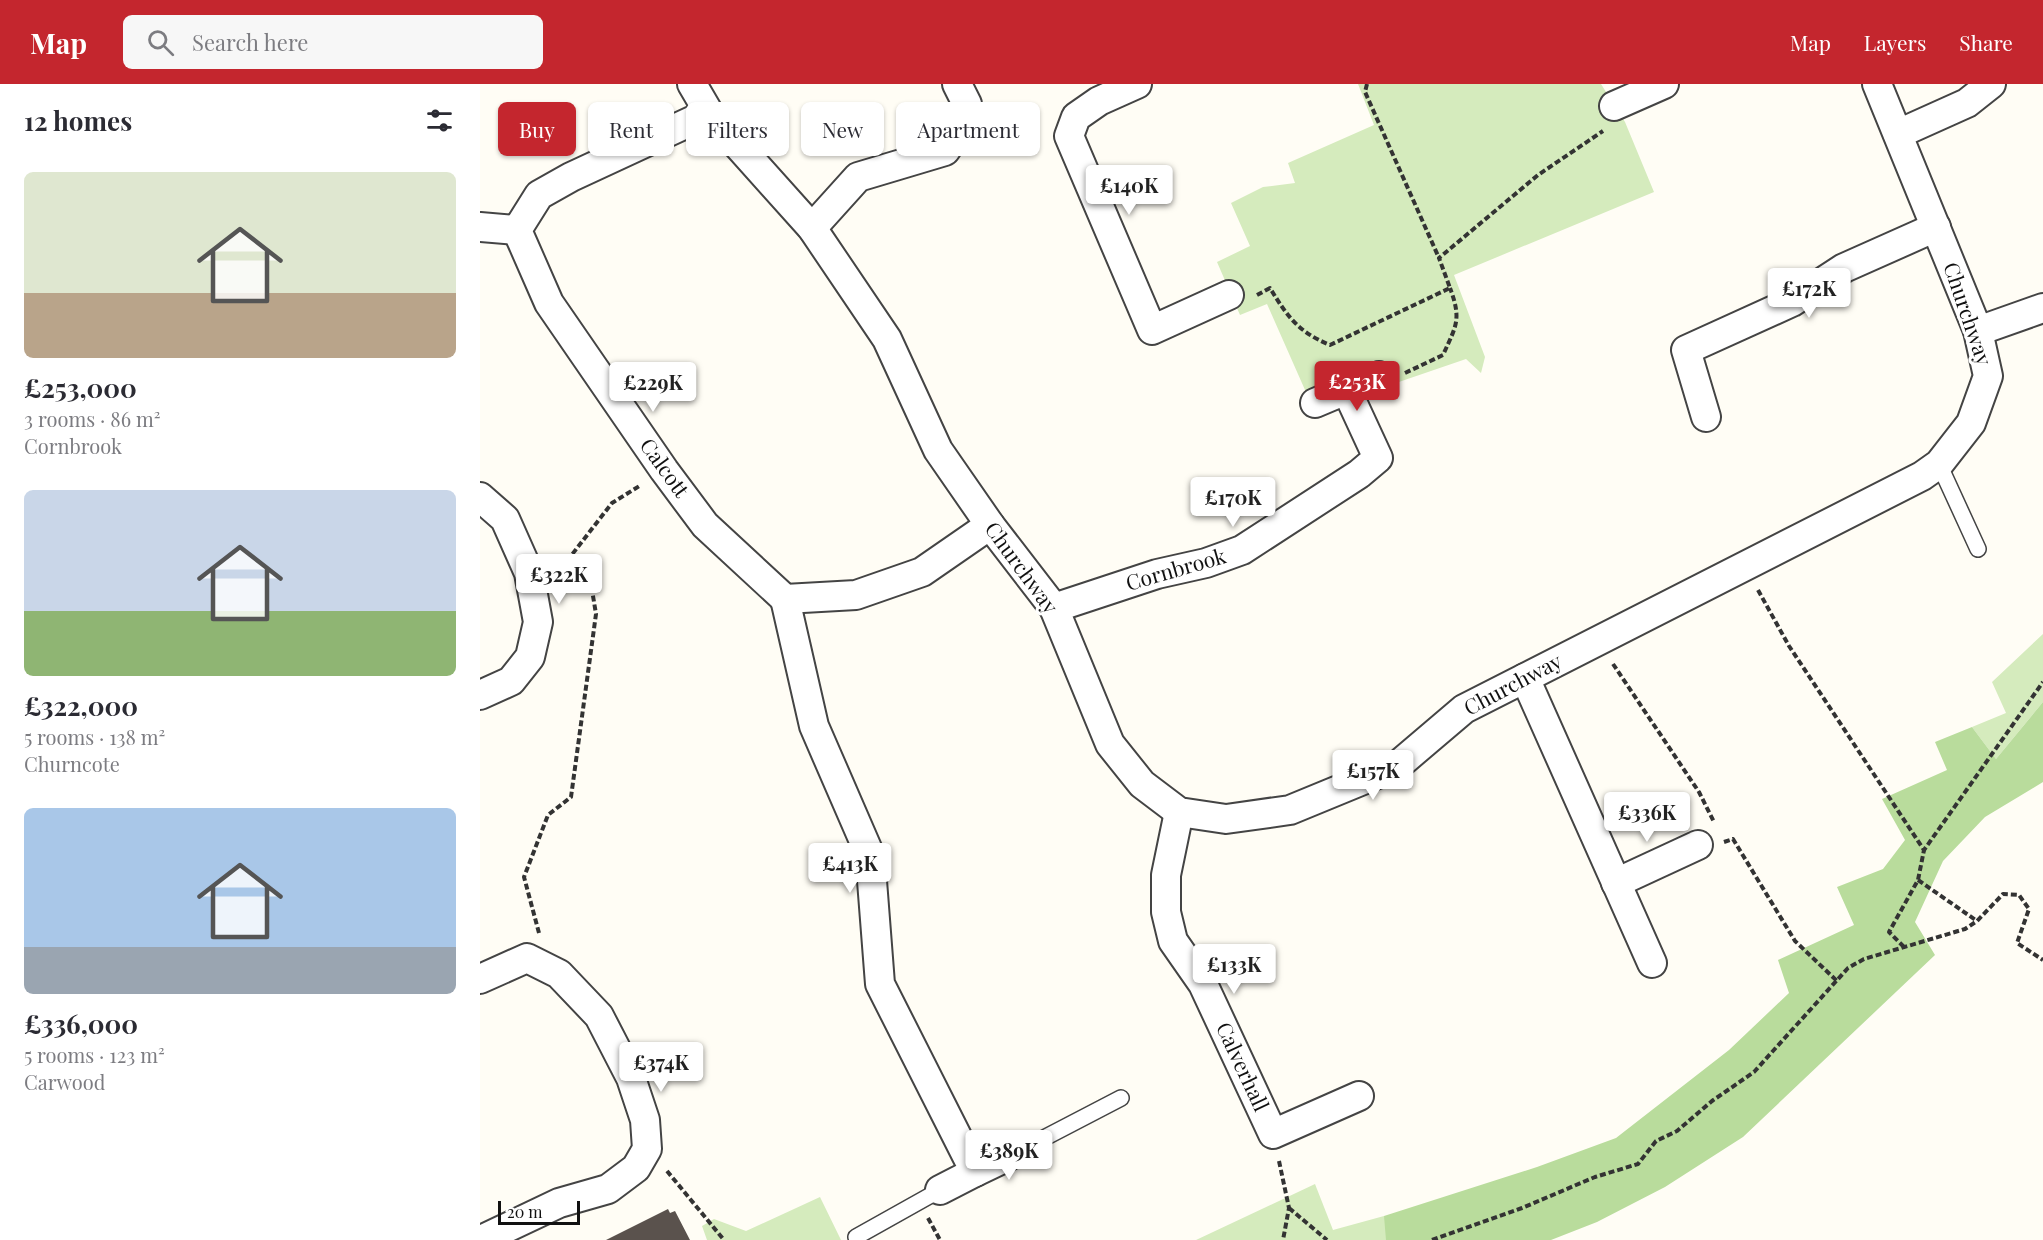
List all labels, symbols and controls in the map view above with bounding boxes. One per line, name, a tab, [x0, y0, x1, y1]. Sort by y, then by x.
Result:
search box	[123, 15, 543, 69]
text: Map	[30, 24, 87, 61]
icon: search	[144, 26, 177, 59]
text: Search here	[192, 27, 308, 57]
text: Map	[1790, 28, 1831, 56]
text: Layers	[1864, 28, 1926, 56]
text: Share	[1959, 28, 2013, 56]
chip: Buy	[498, 102, 576, 156]
chip: Rent	[588, 102, 674, 156]
chip: Filters	[686, 102, 789, 156]
chip: New	[801, 102, 884, 156]
chip: Apartment	[896, 102, 1040, 156]
text: 12 homes	[24, 103, 132, 138]
icon: filters	[423, 104, 456, 137]
pin: £140K	[1087, 165, 1171, 216]
text: £140K	[1100, 171, 1158, 198]
icon: home	[186, 211, 294, 319]
street label: Churchway	[1938, 258, 2000, 369]
pin: £172K	[1767, 268, 1851, 319]
text: £172K	[1782, 274, 1836, 301]
pin: £253K	[1315, 361, 1399, 412]
pin: £229K	[611, 362, 695, 413]
text: £253K	[1329, 367, 1385, 394]
text: £229K	[623, 368, 683, 395]
text: £253,000	[24, 370, 137, 405]
text: 3 rooms · 86 m²	[24, 405, 161, 432]
text: Cornbrook	[24, 432, 122, 459]
street label: Calcott	[635, 432, 697, 502]
pin: £170K	[1191, 477, 1275, 528]
text: £170K	[1204, 483, 1262, 510]
street label: Churchway	[980, 515, 1066, 619]
icon: home	[186, 529, 294, 637]
street label: Cornbrook	[1122, 540, 1229, 596]
pin: £322K	[517, 554, 601, 605]
text: £322K	[530, 560, 588, 587]
street label: Churchway	[1458, 646, 1566, 721]
text: £322,000	[24, 688, 138, 723]
text: 5 rooms · 138 m²	[24, 723, 165, 750]
text: Churncote	[24, 750, 120, 777]
pin: £157K	[1331, 750, 1415, 801]
text: £157K	[1346, 756, 1400, 783]
pin: £336K	[1605, 792, 1689, 843]
text: £336K	[1618, 798, 1676, 825]
pin: £413K	[808, 843, 892, 894]
icon: home	[186, 847, 294, 955]
text: £413K	[822, 849, 878, 876]
pin: £133K	[1192, 944, 1276, 995]
text: £133K	[1207, 950, 1261, 977]
text: £336,000	[24, 1006, 138, 1041]
street label: Calverhall	[1211, 1017, 1277, 1115]
text: 5 rooms · 123 m²	[24, 1041, 165, 1068]
pin: £374K	[619, 1042, 703, 1093]
text: £374K	[633, 1048, 689, 1075]
text: Carwood	[24, 1068, 105, 1095]
pin: £389K	[967, 1130, 1051, 1181]
text: £389K	[979, 1136, 1039, 1163]
scale bar	[498, 1198, 580, 1226]
text: 20 m	[507, 1201, 542, 1222]

